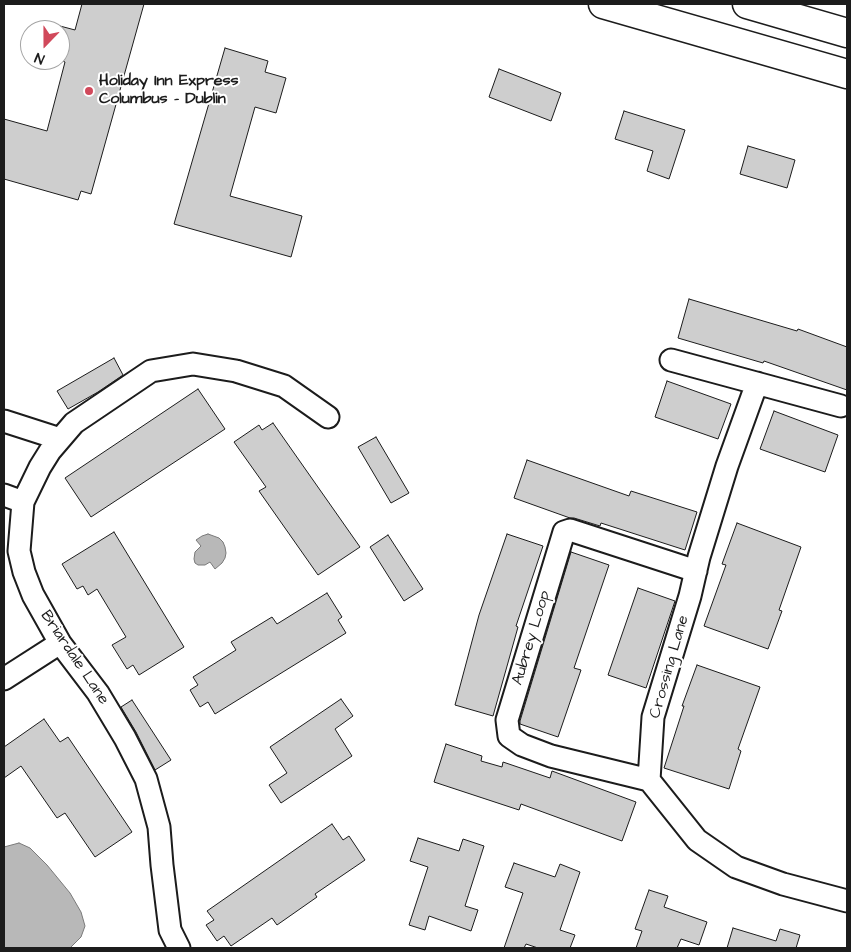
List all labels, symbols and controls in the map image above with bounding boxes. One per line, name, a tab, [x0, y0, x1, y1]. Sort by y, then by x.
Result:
north arrow	[20, 20, 70, 70]
text: N	[32, 47, 48, 69]
place label: Holiday Inn Express Columbus - Dublin	[99, 72, 238, 110]
marker: Holiday Inn Express Columbus - Dublin	[83, 85, 95, 97]
street label: Aubrey Loop	[508, 588, 556, 688]
street label: Briardale Lane	[35, 607, 113, 709]
street label: Crossing Lane	[646, 613, 694, 721]

